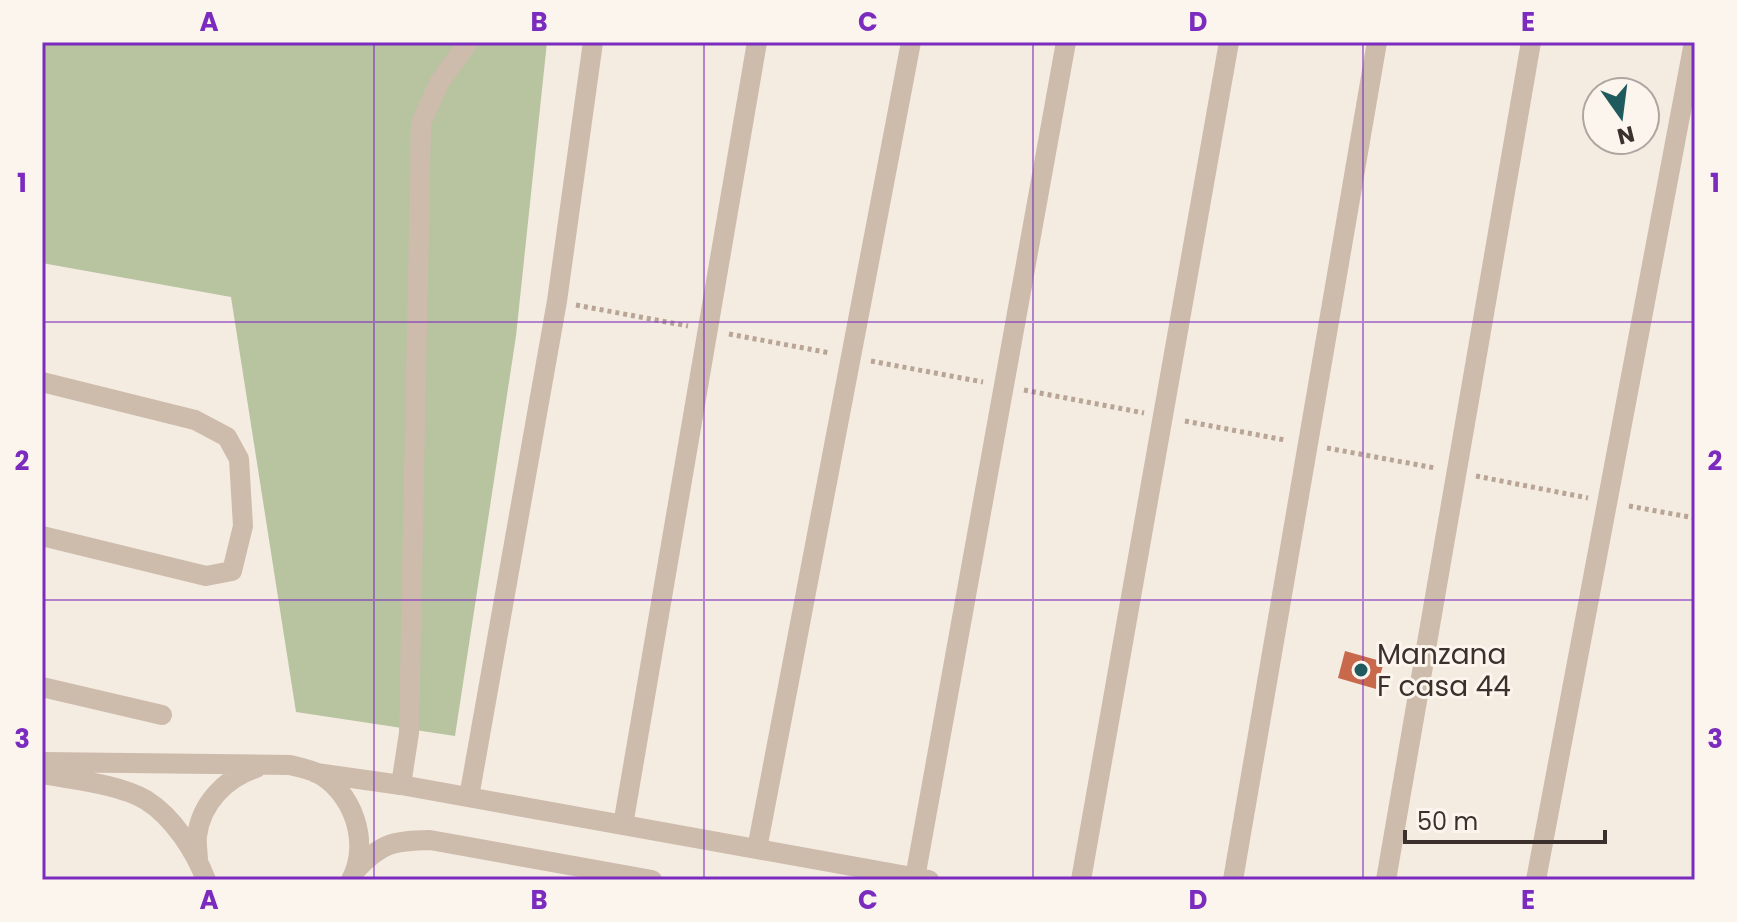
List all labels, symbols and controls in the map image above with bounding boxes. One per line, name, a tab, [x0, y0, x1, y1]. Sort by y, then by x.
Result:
text: A	[199, 4, 219, 40]
text: B	[530, 4, 548, 40]
text: C	[858, 4, 878, 40]
text: D	[1189, 4, 1208, 40]
text: E	[1521, 4, 1535, 40]
north arrow	[1581, 76, 1661, 156]
text: N	[1614, 118, 1637, 152]
text: 1	[17, 165, 27, 201]
text: 1	[1710, 165, 1720, 201]
text: 2	[15, 443, 30, 479]
text: 2	[1708, 443, 1723, 479]
place label: Manzana F casa 44	[1377, 635, 1511, 706]
marker: Manzana F casa 44	[1352, 661, 1370, 679]
text: 3	[14, 721, 30, 757]
text: 3	[1707, 721, 1723, 757]
scale bar	[1405, 794, 1605, 844]
text: 50 m	[1417, 805, 1478, 838]
text: A	[199, 882, 219, 918]
text: B	[530, 882, 548, 918]
text: C	[858, 882, 878, 918]
text: D	[1189, 882, 1208, 918]
text: E	[1521, 882, 1535, 918]

